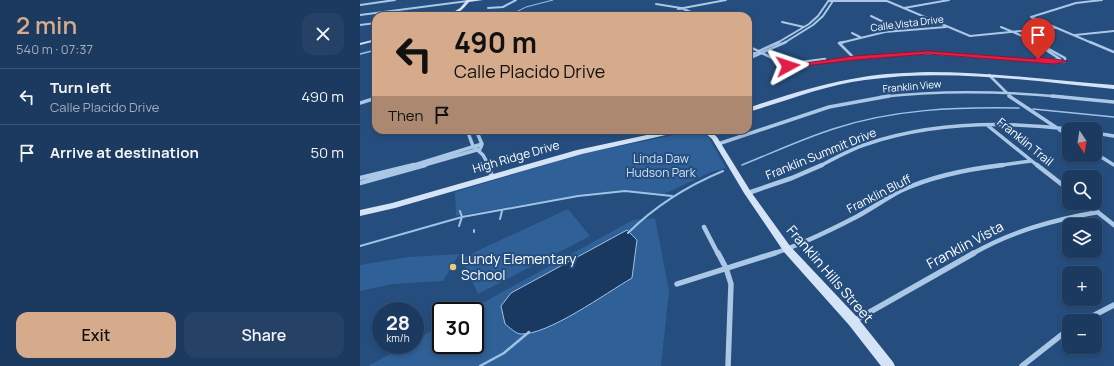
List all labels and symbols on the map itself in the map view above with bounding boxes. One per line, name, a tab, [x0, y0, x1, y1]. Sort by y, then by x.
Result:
street label: Calle Vista Drive	[870, 12, 945, 34]
pin	[1021, 18, 1055, 59]
position arrow	[767, 45, 809, 87]
street label: Franklin View	[882, 76, 942, 96]
street label: Franklin Trail	[994, 114, 1057, 170]
north arrow	[1062, 122, 1102, 162]
street label: Franklin Summit Drive	[763, 124, 879, 184]
street label: High Ridge Drive	[470, 136, 561, 177]
park label: Linda Daw Hudson Park	[626, 150, 697, 181]
street label: Franklin Bluff	[844, 170, 914, 217]
street label: Franklin Vista	[923, 216, 1007, 273]
street label: Franklin Hills Street	[783, 221, 878, 327]
place label: Lundy Elementary School	[461, 249, 577, 284]
marker: Lundy Elementary School	[448, 262, 458, 272]
speed limit sign: 30	[432, 302, 484, 354]

